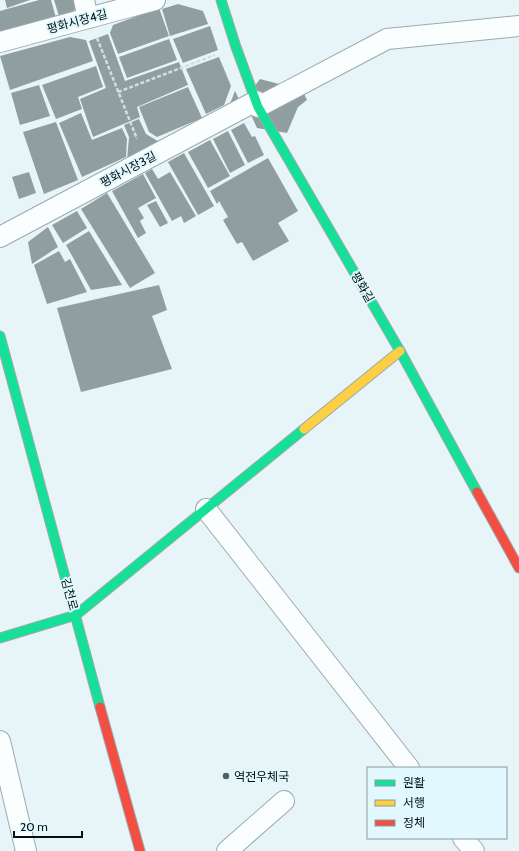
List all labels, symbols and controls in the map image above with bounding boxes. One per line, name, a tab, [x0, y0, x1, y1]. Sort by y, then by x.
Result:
street label: 평화시장4길	[45, 6, 109, 36]
street label: 평화시장3길	[97, 148, 159, 190]
street label: 평화길	[348, 269, 378, 305]
street label: 김천로	[58, 576, 82, 612]
legend	[367, 767, 507, 839]
place label: 역전우체국	[234, 769, 289, 784]
marker: 역전우체국	[221, 771, 231, 781]
text: 원활	[403, 775, 425, 790]
text: 서행	[403, 795, 425, 810]
scale bar	[14, 813, 82, 839]
text: 정체	[403, 815, 425, 830]
text: 20 m	[20, 819, 48, 834]

